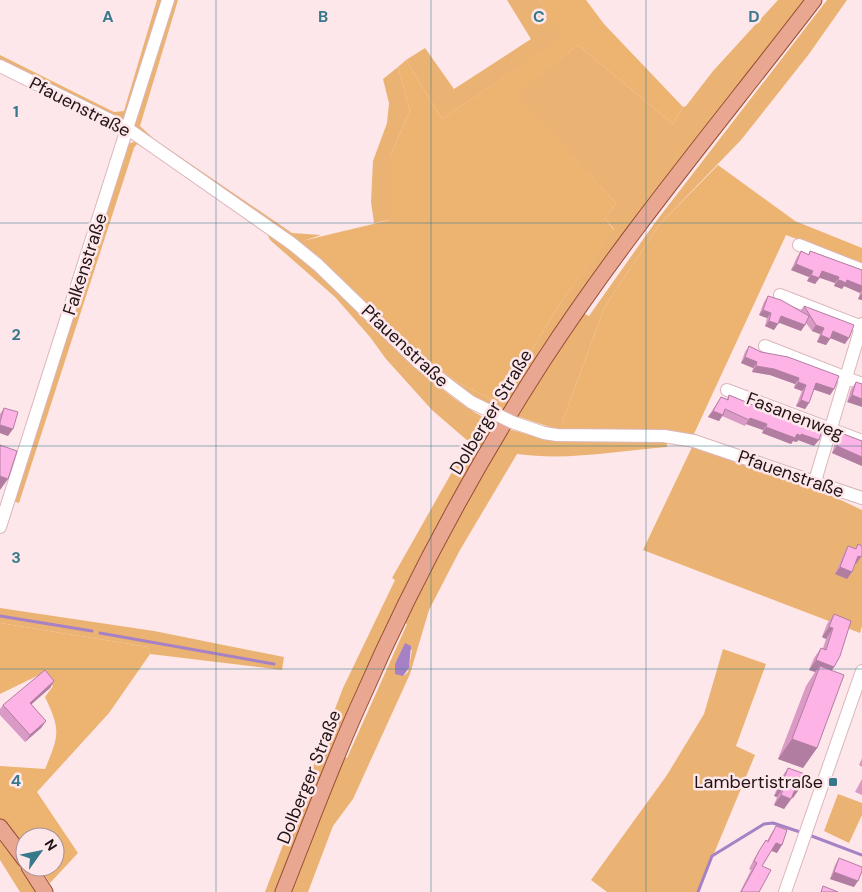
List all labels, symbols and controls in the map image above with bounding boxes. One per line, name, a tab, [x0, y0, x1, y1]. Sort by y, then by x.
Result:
text: A	[102, 6, 114, 27]
text: B	[318, 6, 328, 27]
text: C	[533, 6, 545, 27]
text: D	[748, 6, 760, 27]
street label: Pfauenstraße	[25, 71, 135, 143]
text: 1	[13, 101, 19, 122]
street label: Falkenstraße	[57, 210, 113, 318]
street label: Pfauenstraße	[356, 299, 454, 393]
text: 2	[11, 324, 21, 345]
street label: Dolberger Straße	[444, 345, 538, 479]
street label: Fasanenweg	[743, 386, 847, 446]
street label: Pfauenstraße	[735, 445, 847, 503]
text: 3	[11, 547, 21, 568]
street label: Dolberger Straße	[271, 707, 347, 847]
text: 4	[11, 770, 21, 791]
place label: Lambertistraße	[694, 770, 823, 794]
marker: Lambertistraße	[827, 776, 839, 788]
north arrow	[15, 827, 65, 877]
text: N	[41, 836, 61, 854]

